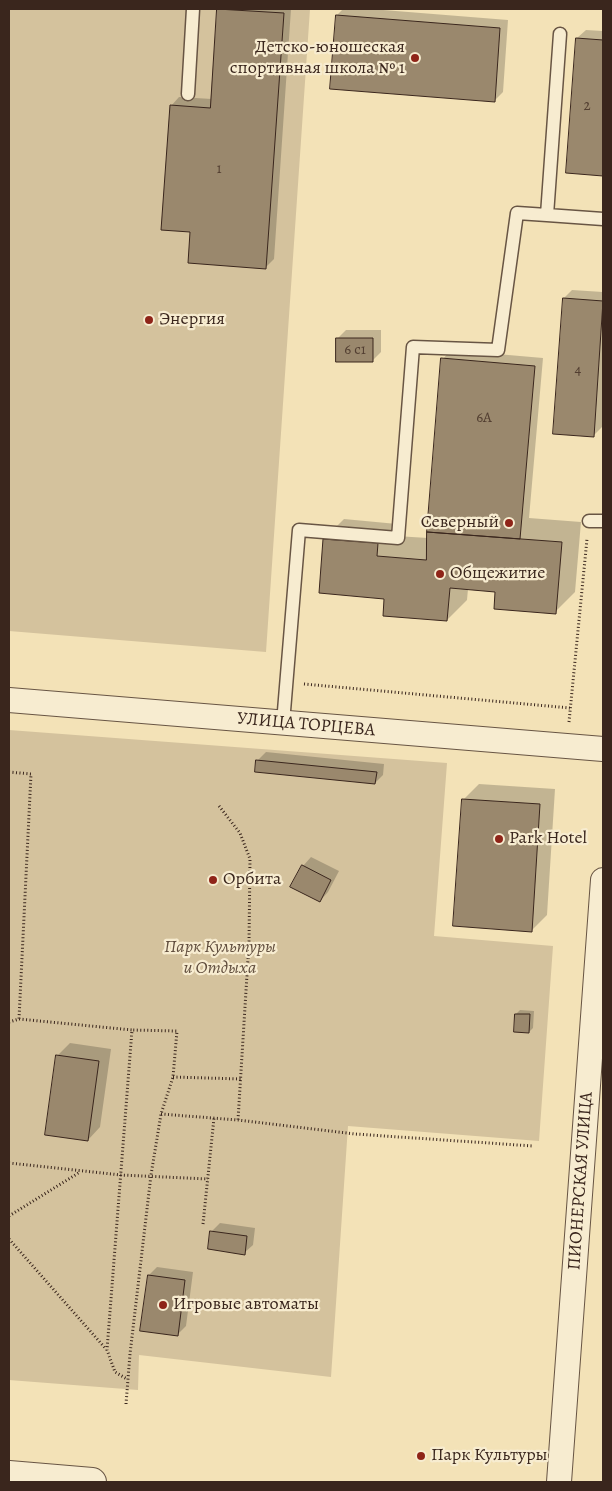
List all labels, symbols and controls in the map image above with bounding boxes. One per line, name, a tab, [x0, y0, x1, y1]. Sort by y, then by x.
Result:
place label: Детско-юношеская спортивная школа № 1	[230, 37, 405, 80]
marker: Детско-юношеская спортивная школа № 1	[409, 52, 421, 64]
house number: 2	[583, 97, 591, 115]
house number: 1	[216, 160, 222, 178]
place label: Энергия	[159, 309, 225, 331]
marker: Энергия	[143, 314, 155, 326]
house number: 6 с1	[344, 341, 366, 359]
house number: 4	[575, 361, 581, 379]
house number: 6А	[476, 409, 492, 427]
place label: Северный	[421, 512, 499, 534]
marker: Северный	[503, 517, 515, 529]
place label: Общежитие	[450, 563, 545, 585]
marker: Общежитие	[434, 568, 446, 580]
street label: УЛИЦА ТОРЦЕВА	[236, 708, 376, 742]
place label: Park Hotel	[509, 828, 587, 850]
marker: Park Hotel	[493, 833, 505, 845]
place label: Орбита	[223, 869, 281, 891]
marker: Орбита	[207, 874, 219, 886]
park label: Парк Культуры и Отдыха	[164, 937, 276, 980]
street label: ПИОНЕРСКАЯ УЛИЦА	[564, 1091, 598, 1271]
place label: Игровые автоматы	[173, 1294, 319, 1316]
marker: Игровые автоматы	[157, 1299, 169, 1311]
place label: Парк Культуры	[431, 1445, 548, 1467]
marker: Парк Культуры	[415, 1450, 427, 1462]

